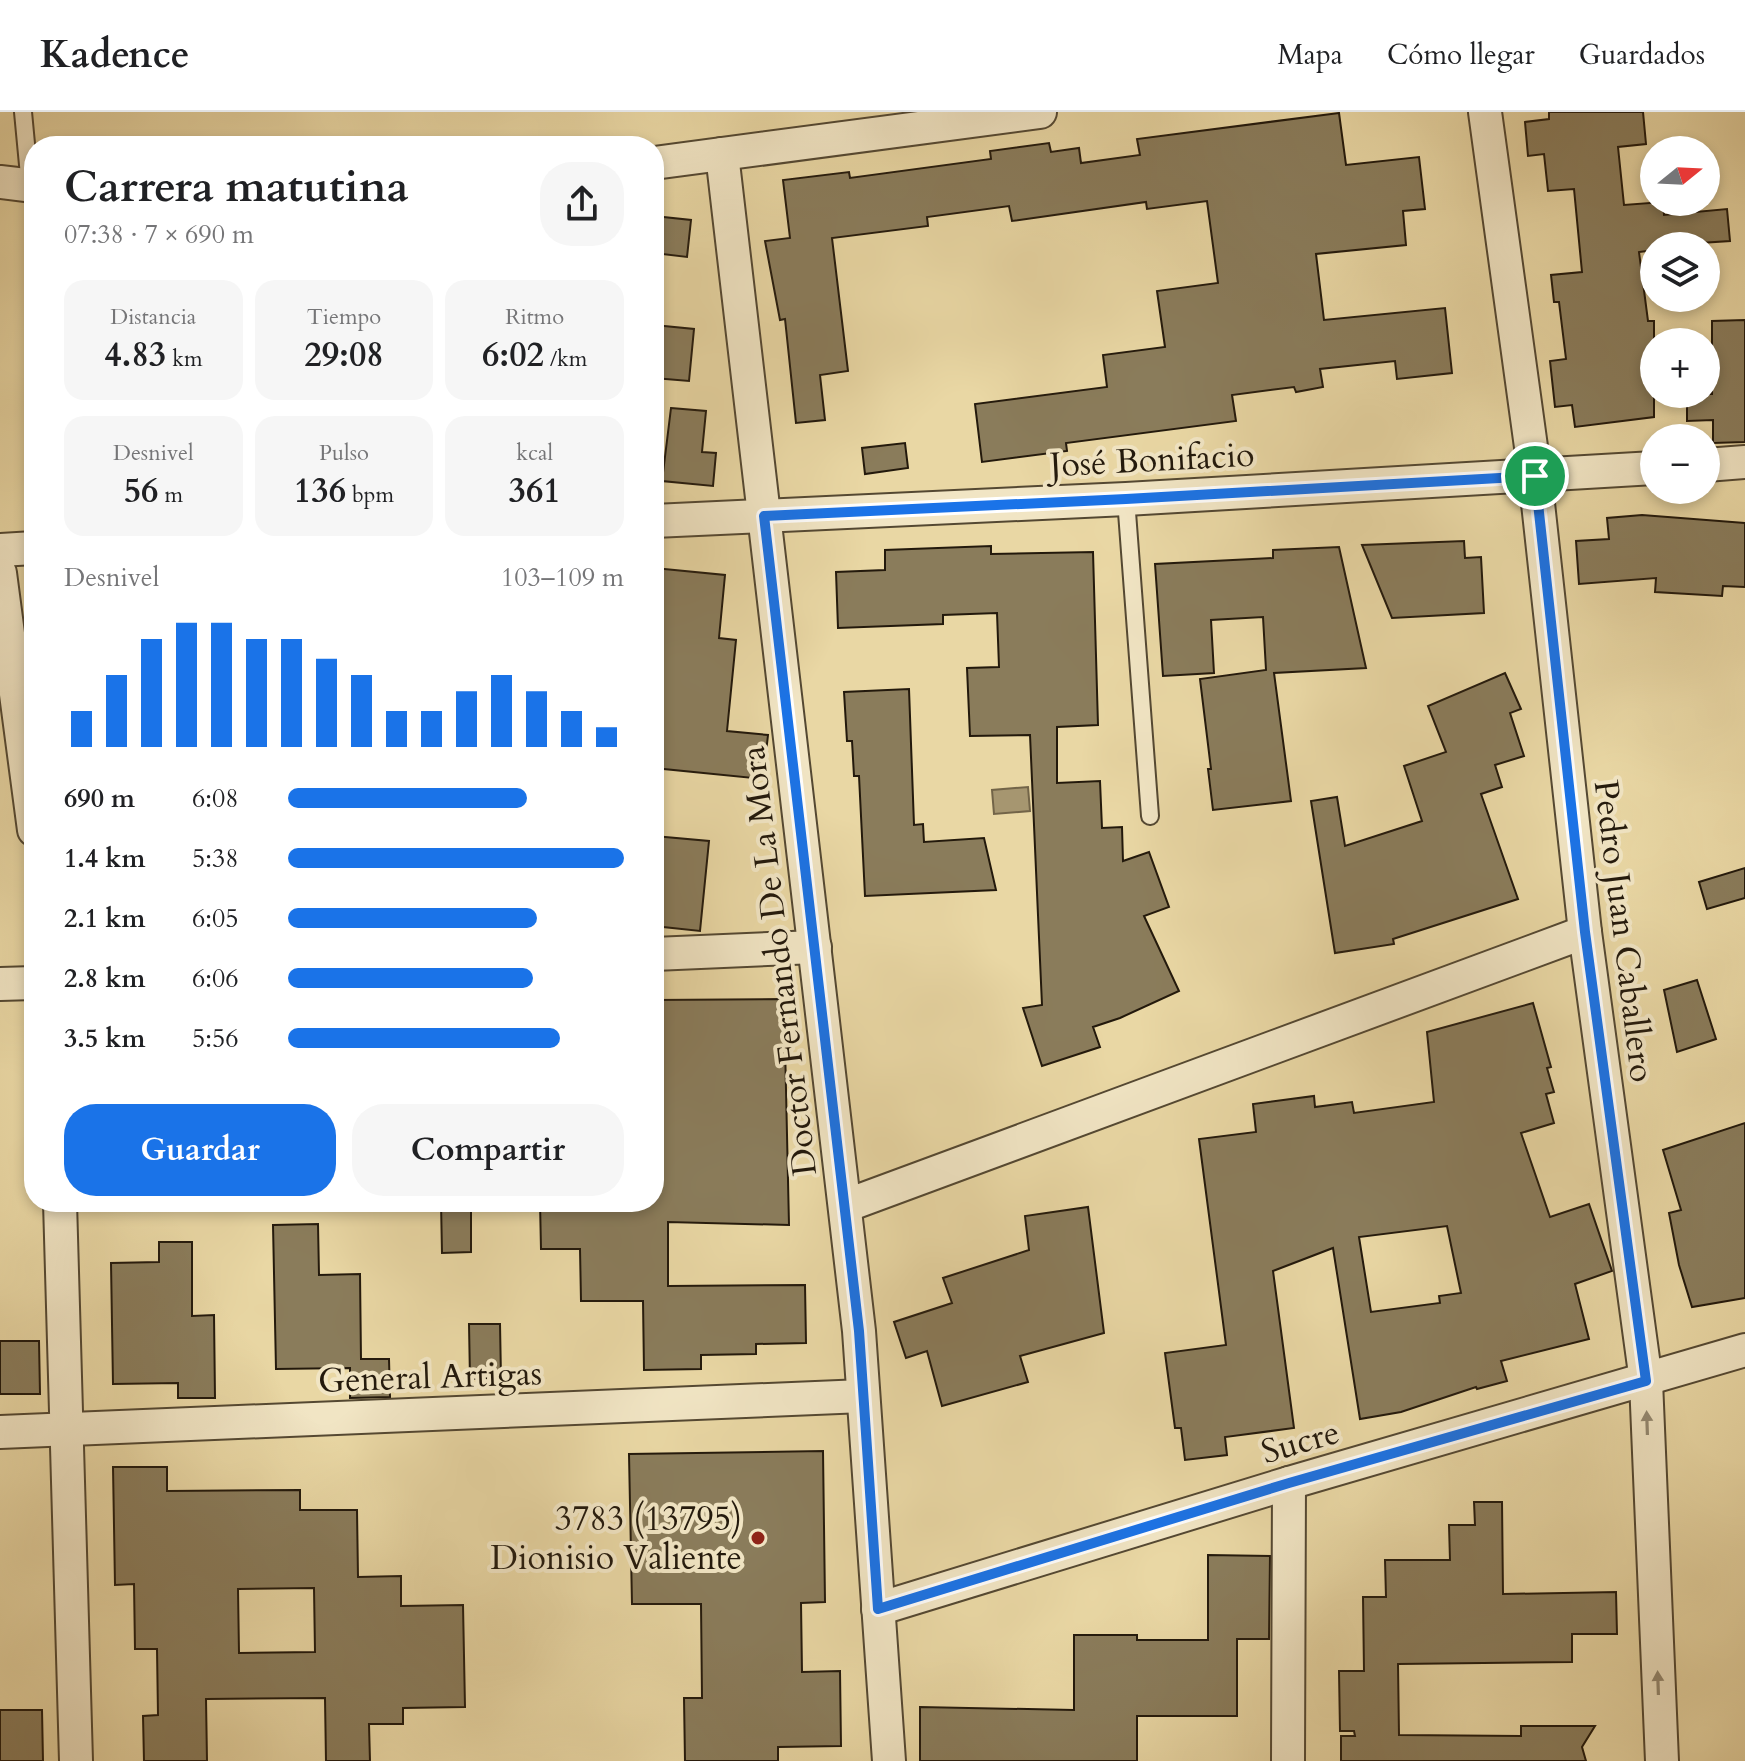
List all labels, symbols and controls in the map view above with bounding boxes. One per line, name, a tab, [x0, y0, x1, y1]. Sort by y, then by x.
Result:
text: Kadence	[40, 29, 190, 81]
text: Mapa	[1277, 36, 1343, 74]
text: Cómo llegar	[1387, 36, 1535, 74]
text: Guardados	[1579, 36, 1705, 74]
north arrow	[1640, 136, 1720, 216]
map controls	[1640, 136, 1720, 504]
text: Carrera matutina	[64, 157, 409, 217]
button: share	[540, 162, 624, 246]
text: 07:38 · 7 × 690 m	[64, 217, 254, 252]
button: layers	[1640, 232, 1720, 312]
text: Distancia	[110, 302, 196, 332]
text: Tiempo	[307, 302, 381, 332]
text: Ritmo	[505, 302, 564, 332]
button: +	[1640, 328, 1720, 408]
text: 4.83	[104, 332, 166, 378]
text: 29:08	[304, 332, 384, 378]
text: 6:02	[482, 332, 544, 378]
text: km	[166, 344, 203, 374]
text: /km	[544, 344, 587, 374]
button: −	[1640, 424, 1720, 504]
street label: José Bonifacio	[1044, 432, 1255, 489]
text: Desnivel	[113, 438, 194, 468]
text: Pulso	[319, 438, 369, 468]
text: kcal	[516, 438, 553, 468]
pin	[1501, 442, 1569, 510]
icon: arrive	[1513, 454, 1557, 498]
text: 56	[124, 468, 158, 514]
text: 136	[294, 468, 346, 514]
text: 361	[509, 468, 561, 514]
text: m	[158, 480, 183, 510]
text: bpm	[346, 480, 394, 510]
text: Desnivel	[64, 560, 159, 595]
text: 103–109 m	[501, 560, 624, 595]
street label: Doctor Fernando De La Mora	[730, 743, 828, 1178]
street label: Pedro Juan Caballero	[1583, 777, 1665, 1085]
text: 690 m	[64, 781, 135, 816]
text: 6:08	[192, 781, 239, 816]
text: 1.4 km	[64, 841, 145, 876]
text: 5:38	[192, 841, 239, 876]
text: 2.1 km	[64, 901, 145, 936]
text: 6:05	[192, 901, 239, 936]
text: 2.8 km	[64, 961, 145, 996]
text: 6:06	[192, 961, 239, 996]
text: 3.5 km	[64, 1021, 145, 1056]
text: 5:56	[192, 1021, 239, 1056]
button: Guardar	[64, 1104, 336, 1196]
button: Compartir	[352, 1104, 624, 1196]
street label: General Artigas	[317, 1350, 543, 1404]
street label: Sucre	[1256, 1409, 1345, 1475]
one-way arrow	[1641, 1410, 1654, 1435]
place label: 3783 (13795) Dionisio Valiente	[490, 1496, 742, 1581]
marker: 3783 (13795) Dionisio Valiente	[749, 1529, 767, 1547]
one-way arrow	[1652, 1670, 1665, 1695]

